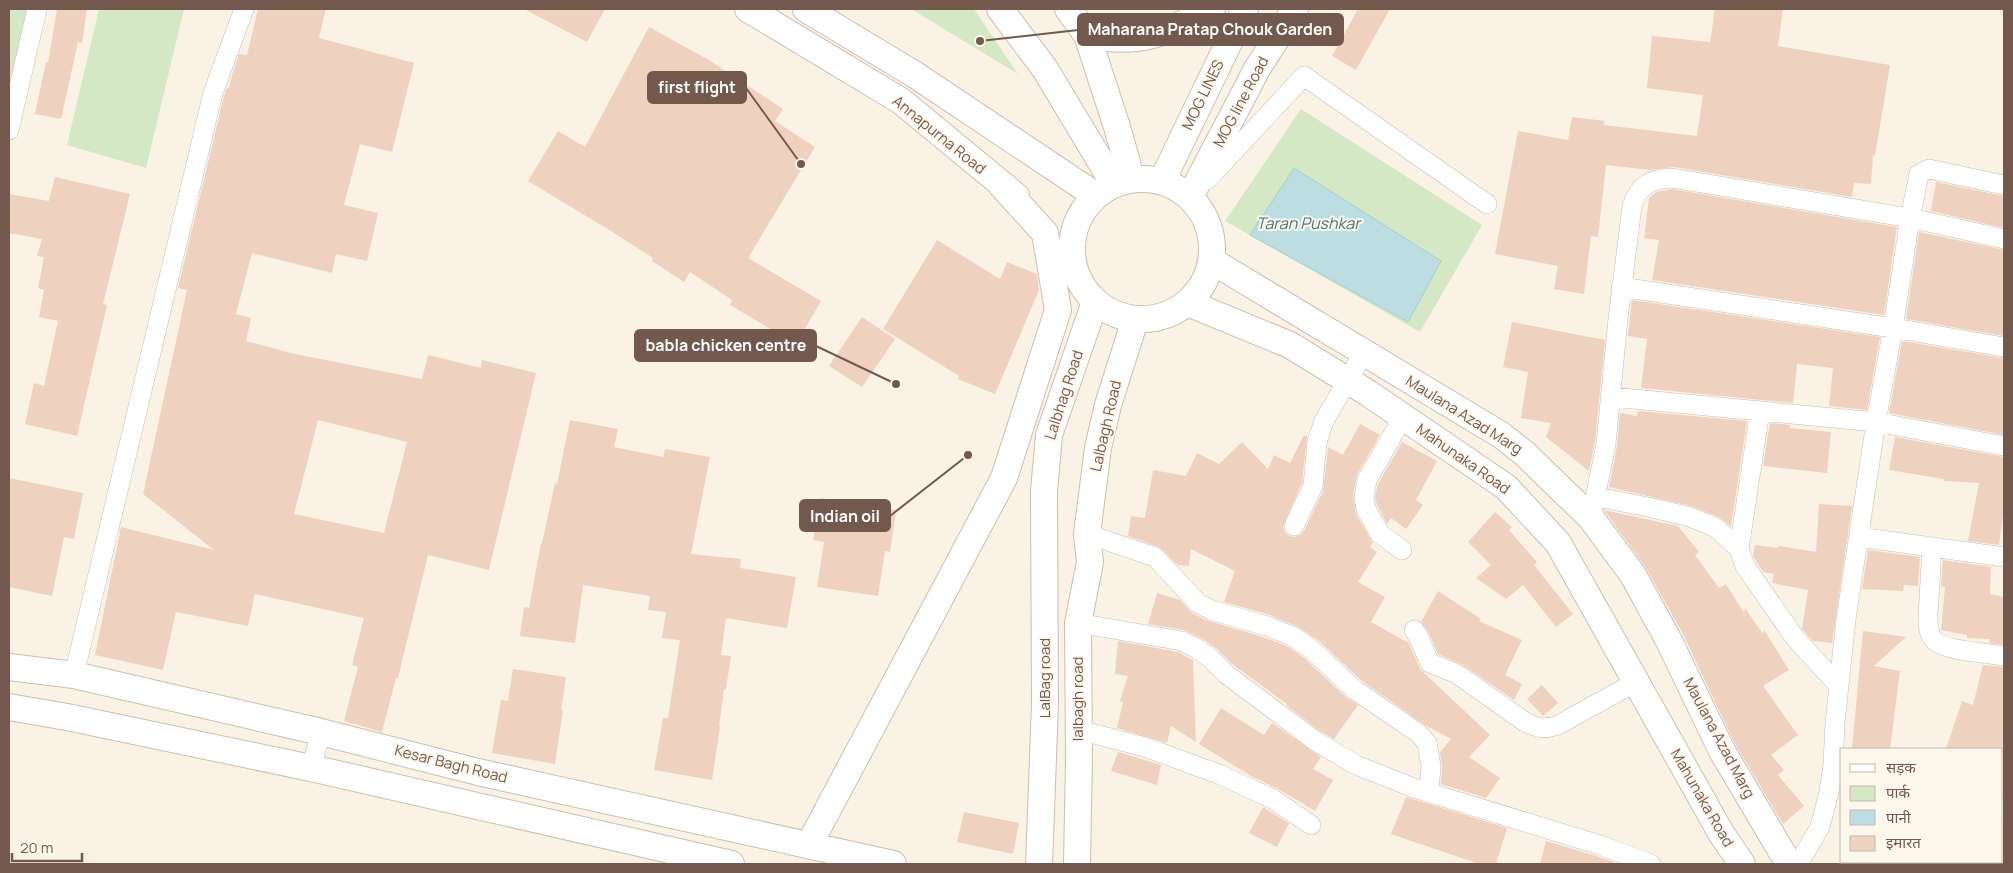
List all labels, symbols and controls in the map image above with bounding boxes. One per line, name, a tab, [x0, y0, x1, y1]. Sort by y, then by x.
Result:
callout: Maharana Pratap Chouk Garden	[1078, 14, 1343, 45]
text: Maharana Pratap Chouk Garden	[1088, 18, 1332, 40]
street label: MOG line Road	[1208, 53, 1273, 151]
street label: MOG LINES	[1176, 56, 1229, 133]
callout: first flight	[648, 72, 746, 103]
text: first flight	[658, 76, 736, 98]
street label: Annapurna Road	[888, 90, 990, 179]
water label: Taran Pushkar	[1256, 212, 1362, 234]
callout: babla chicken centre	[635, 330, 816, 361]
text: babla chicken centre	[646, 334, 807, 356]
street label: Lalbhag Road	[1039, 347, 1088, 442]
street label: Maulana Azad Marg	[1402, 370, 1527, 459]
street label: Lalbagh Road	[1085, 378, 1126, 474]
street label: Mahunaka Road	[1412, 418, 1514, 499]
callout: Indian oil	[800, 500, 890, 531]
text: Indian oil	[810, 505, 880, 527]
street label: LalBag road	[1034, 638, 1055, 718]
street label: lalbagh road	[1067, 657, 1088, 741]
street label: Maulana Azad Marg	[1679, 674, 1760, 802]
street label: Kesar Bagh Road	[393, 739, 510, 788]
street label: Mahunaka Road	[1666, 745, 1739, 851]
legend	[1840, 748, 2003, 863]
text: सड़क	[1886, 757, 1916, 778]
text: पार्क	[1886, 782, 1910, 803]
text: पानी	[1886, 807, 1912, 828]
scale bar	[12, 830, 82, 862]
text: इमारत	[1886, 832, 1921, 853]
text: 20 m	[20, 837, 53, 858]

